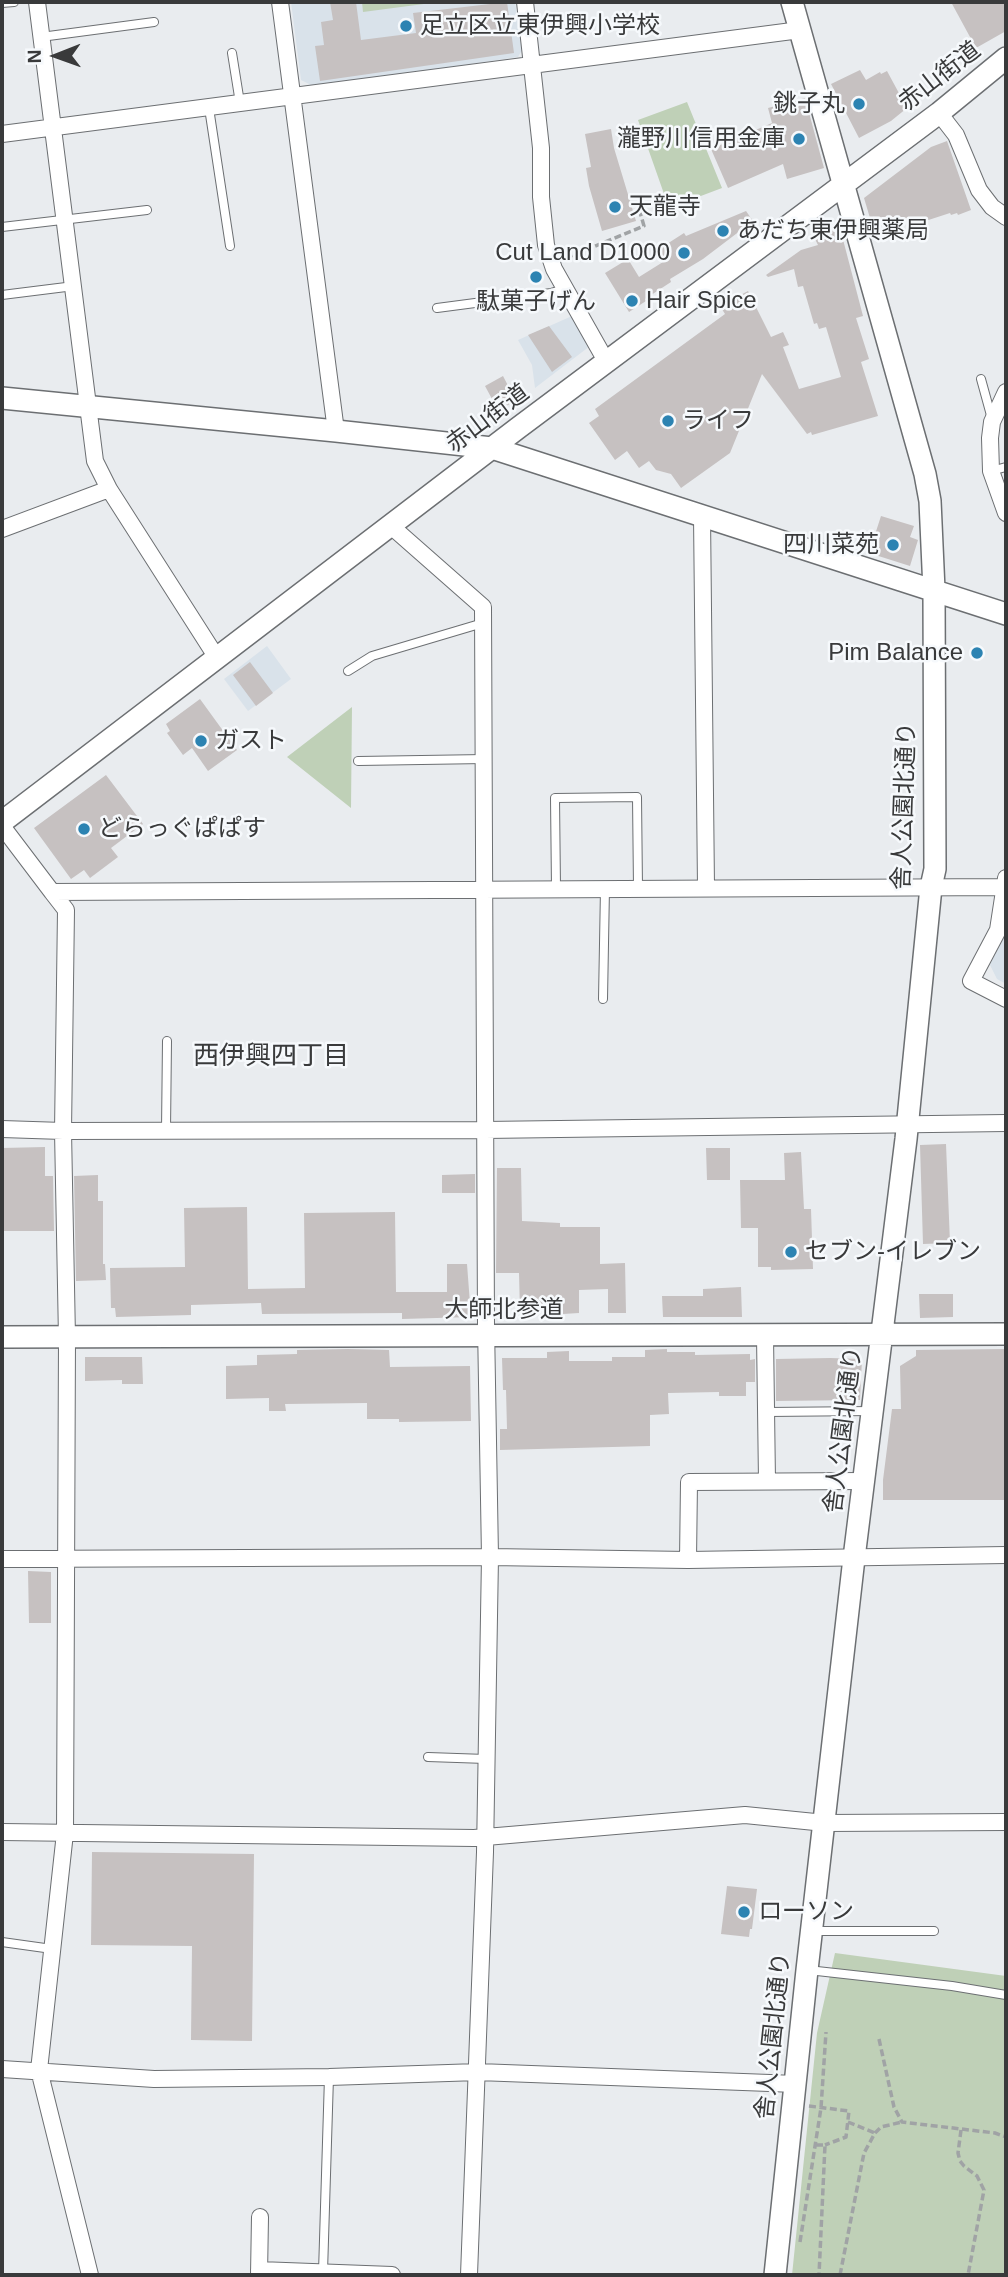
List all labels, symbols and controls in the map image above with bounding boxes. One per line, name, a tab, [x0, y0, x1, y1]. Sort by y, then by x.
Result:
place label: 足立区立東伊興小学校	[420, 12, 660, 40]
marker: 足立区立東伊興小学校	[398, 18, 414, 34]
north arrow	[21, 21, 91, 91]
street label: 赤山街道	[893, 36, 987, 118]
text: N	[24, 49, 45, 63]
place label: 銚子丸	[773, 90, 845, 118]
marker: 銚子丸	[851, 96, 867, 112]
place label: 瀧野川信用金庫	[617, 125, 785, 153]
marker: 瀧野川信用金庫	[791, 131, 807, 147]
place label: 天龍寺	[629, 193, 701, 221]
marker: 天龍寺	[607, 199, 623, 215]
place label: あだち東伊興薬局	[737, 217, 929, 245]
marker: あだち東伊興薬局	[715, 223, 731, 239]
place label: Cut Land D1000	[495, 239, 670, 267]
marker: Cut Land D1000	[676, 245, 692, 261]
marker: 駄菓子げん	[528, 269, 544, 285]
place label: Hair Spice	[646, 287, 757, 315]
place label: 駄菓子げん	[476, 288, 596, 316]
marker: Hair Spice	[624, 293, 640, 309]
street label: 赤山街道	[441, 379, 535, 459]
place label: ライフ	[682, 407, 754, 435]
marker: ライフ	[660, 413, 676, 429]
place label: 四川菜苑	[783, 531, 879, 559]
marker: 四川菜苑	[885, 537, 901, 553]
place label: Pim Balance	[828, 639, 963, 667]
marker: Pim Balance	[969, 645, 985, 661]
street label: 舎人公園北通り	[888, 722, 922, 890]
place label: ガスト	[215, 727, 287, 755]
marker: ガスト	[193, 733, 209, 749]
place label: どらっぐぱぱす	[98, 815, 266, 843]
marker: どらっぐぱぱす	[76, 821, 92, 837]
district label: 西伊興四丁目	[193, 1041, 349, 1073]
place label: セブン-イレブン	[805, 1238, 981, 1266]
marker: セブン-イレブン	[783, 1244, 799, 1260]
street label: 大師北参道	[444, 1296, 564, 1324]
street label: 舎人公園北通り	[819, 1345, 869, 1515]
place label: ローソン	[758, 1898, 854, 1926]
marker: ローソン	[736, 1904, 752, 1920]
street label: 舎人公園北通り	[751, 1951, 797, 2121]

